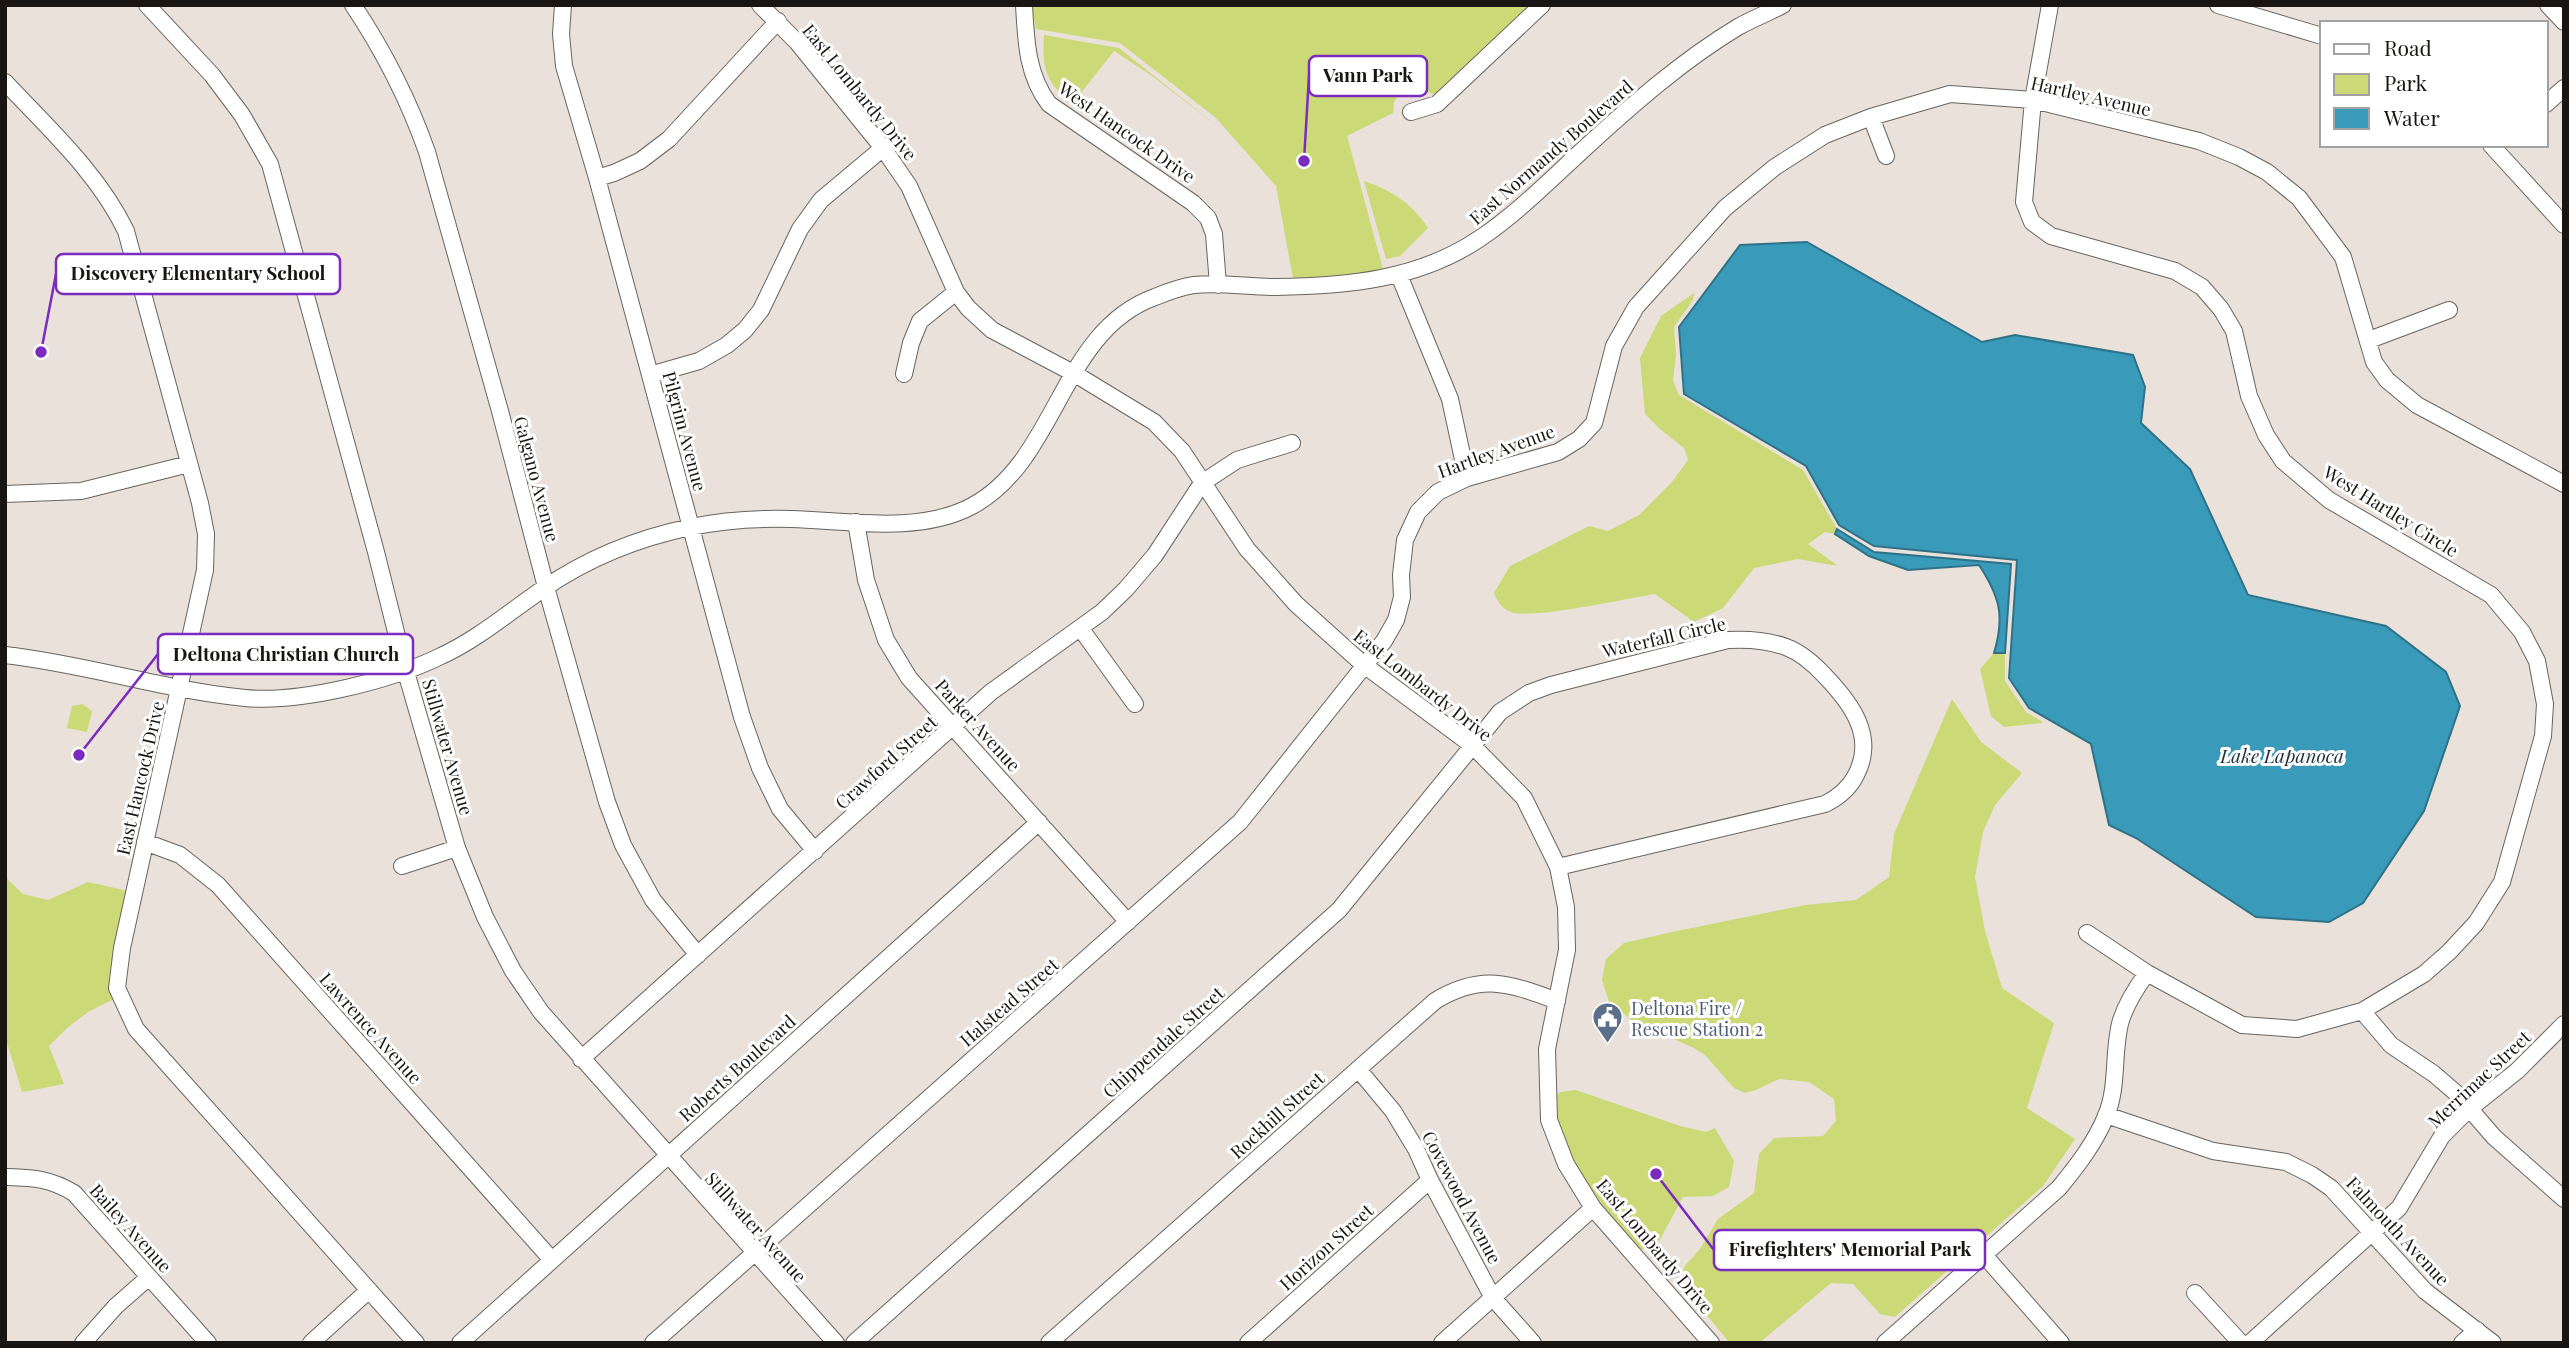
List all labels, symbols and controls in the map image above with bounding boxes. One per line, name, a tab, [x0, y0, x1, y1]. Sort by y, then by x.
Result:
street label: East Lombardy Drive	[797, 19, 923, 165]
legend	[2320, 21, 2548, 147]
text: Road	[2384, 33, 2432, 61]
callout: Vann Park	[1309, 56, 1427, 96]
text: Vann Park	[1322, 61, 1414, 87]
text: Park	[2384, 68, 2428, 96]
street label: Hartley Avenue	[2029, 71, 2153, 121]
street label: East Normandy Boulevard	[1464, 74, 1638, 230]
street label: West Hancock Drive	[1053, 75, 1200, 188]
text: Water	[2383, 103, 2440, 131]
callout: Discovery Elementary School	[56, 254, 340, 294]
text: Discovery Elementary School	[71, 259, 326, 285]
street label: Pilgrim Avenue	[657, 368, 713, 494]
street label: Galgano Avenue	[509, 414, 565, 544]
street label: Hartley Avenue	[1434, 419, 1558, 483]
street label: West Hartley Circle	[2318, 459, 2463, 562]
street label: Waterfall Circle	[1599, 611, 1728, 663]
street label: East Lombardy Drive	[1349, 623, 1497, 747]
callout: Deltona Christian Church	[158, 634, 413, 674]
text: Deltona Christian Church	[173, 640, 400, 666]
street label: Parker Avenue	[930, 674, 1026, 776]
street label: Stillwater Avenue	[417, 676, 479, 818]
street label: East Hancock Drive	[111, 699, 169, 857]
street label: Crawford Street	[830, 709, 943, 814]
water label: Lake Lapanoca	[2219, 742, 2344, 768]
street label: Halstead Street	[955, 952, 1064, 1052]
street label: Lawrence Avenue	[315, 967, 427, 1089]
street label: Chippendale Street	[1097, 981, 1229, 1103]
place label: Deltona Fire / Rescue Station 2	[1631, 996, 1763, 1041]
public building icon: Deltona Fire / Rescue Station 2	[1591, 1001, 1625, 1045]
street label: Roberts Boulevard	[674, 1009, 801, 1127]
street label: Merrimac Street	[2422, 1025, 2536, 1133]
street label: Rockhill Street	[1225, 1066, 1330, 1164]
street label: Covewood Avenue	[1417, 1126, 1507, 1268]
street label: Stillwater Avenue	[700, 1167, 812, 1287]
street label: Falmouth Avenue	[2341, 1171, 2455, 1291]
street label: East Lombardy Drive	[1591, 1173, 1719, 1319]
street label: Bailey Avenue	[85, 1179, 177, 1277]
street label: Horizon Street	[1274, 1198, 1378, 1296]
callout: Firefighters' Memorial Park	[1714, 1230, 1985, 1270]
text: Firefighters' Memorial Park	[1729, 1235, 1972, 1261]

